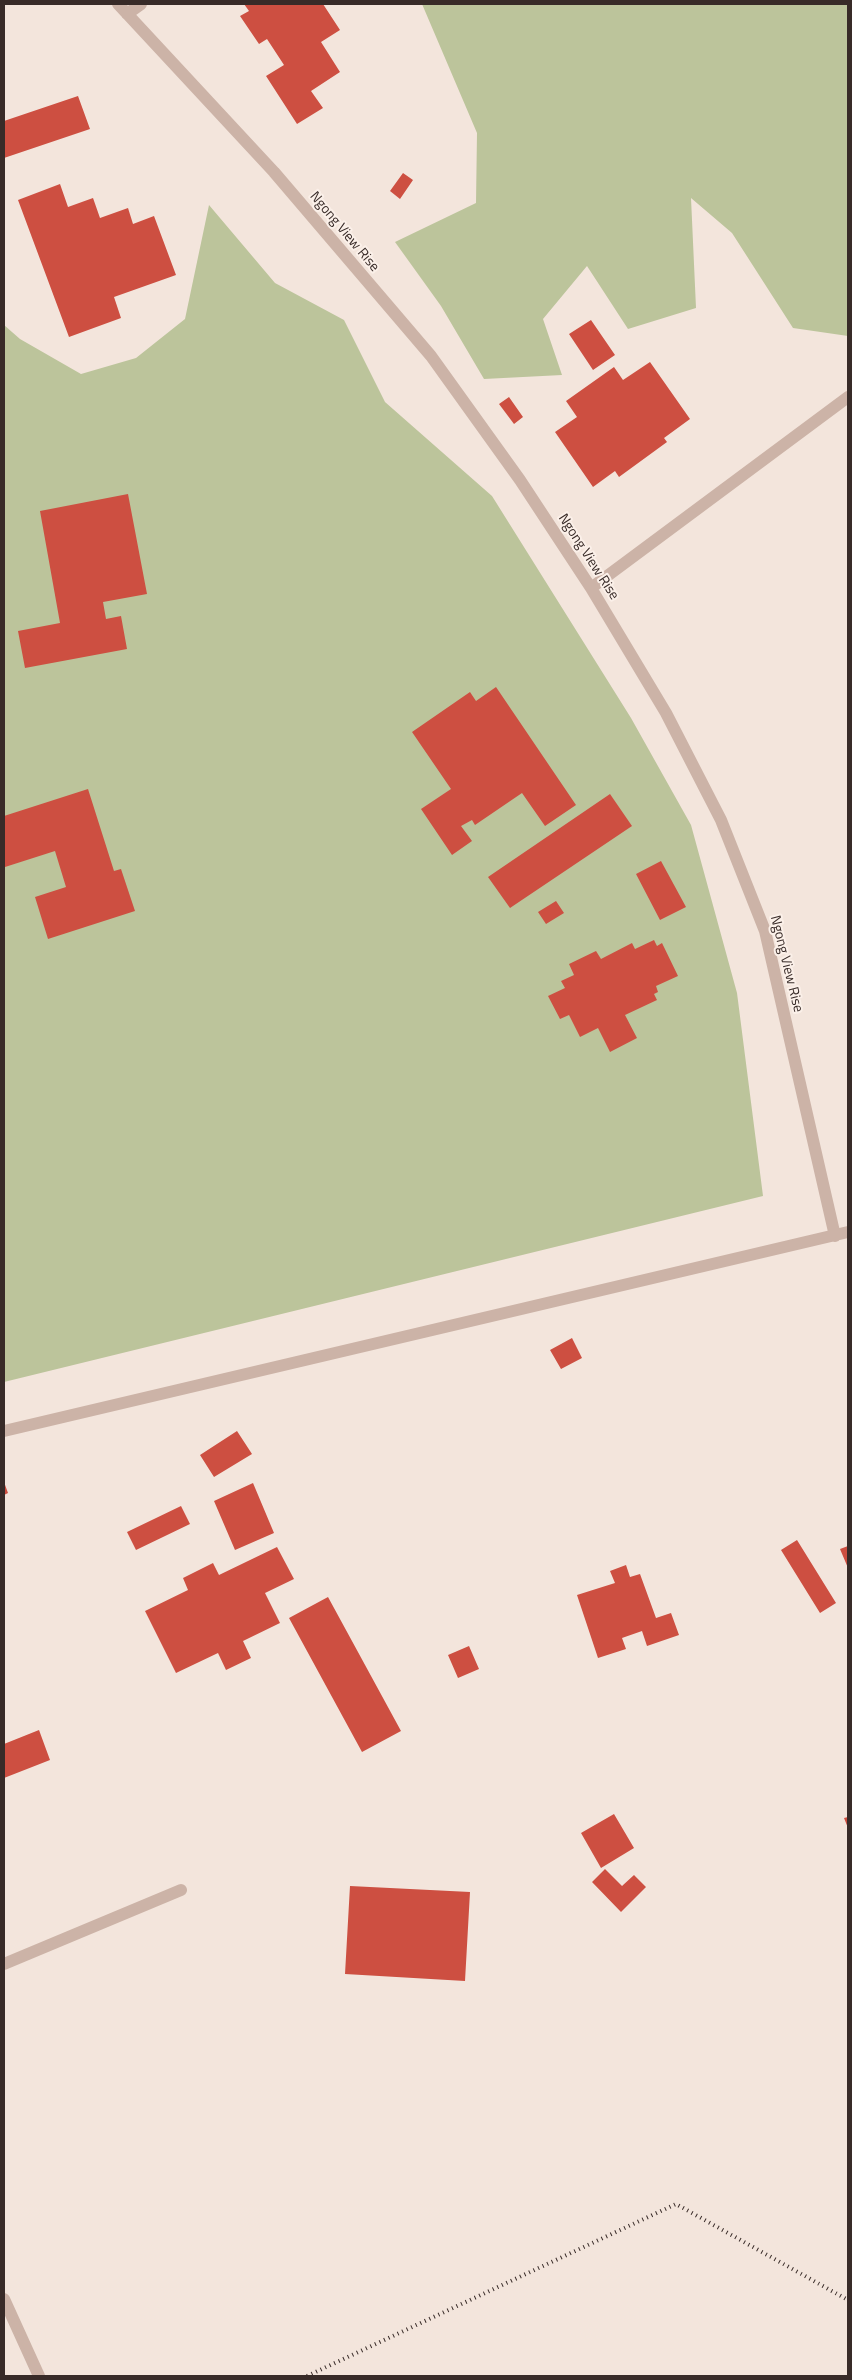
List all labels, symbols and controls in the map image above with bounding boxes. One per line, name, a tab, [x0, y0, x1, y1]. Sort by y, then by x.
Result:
street label: Ngong View Rise	[306, 189, 382, 275]
street label: Ngong View Rise	[554, 511, 622, 603]
street label: Ngong View Rise	[766, 914, 806, 1014]

